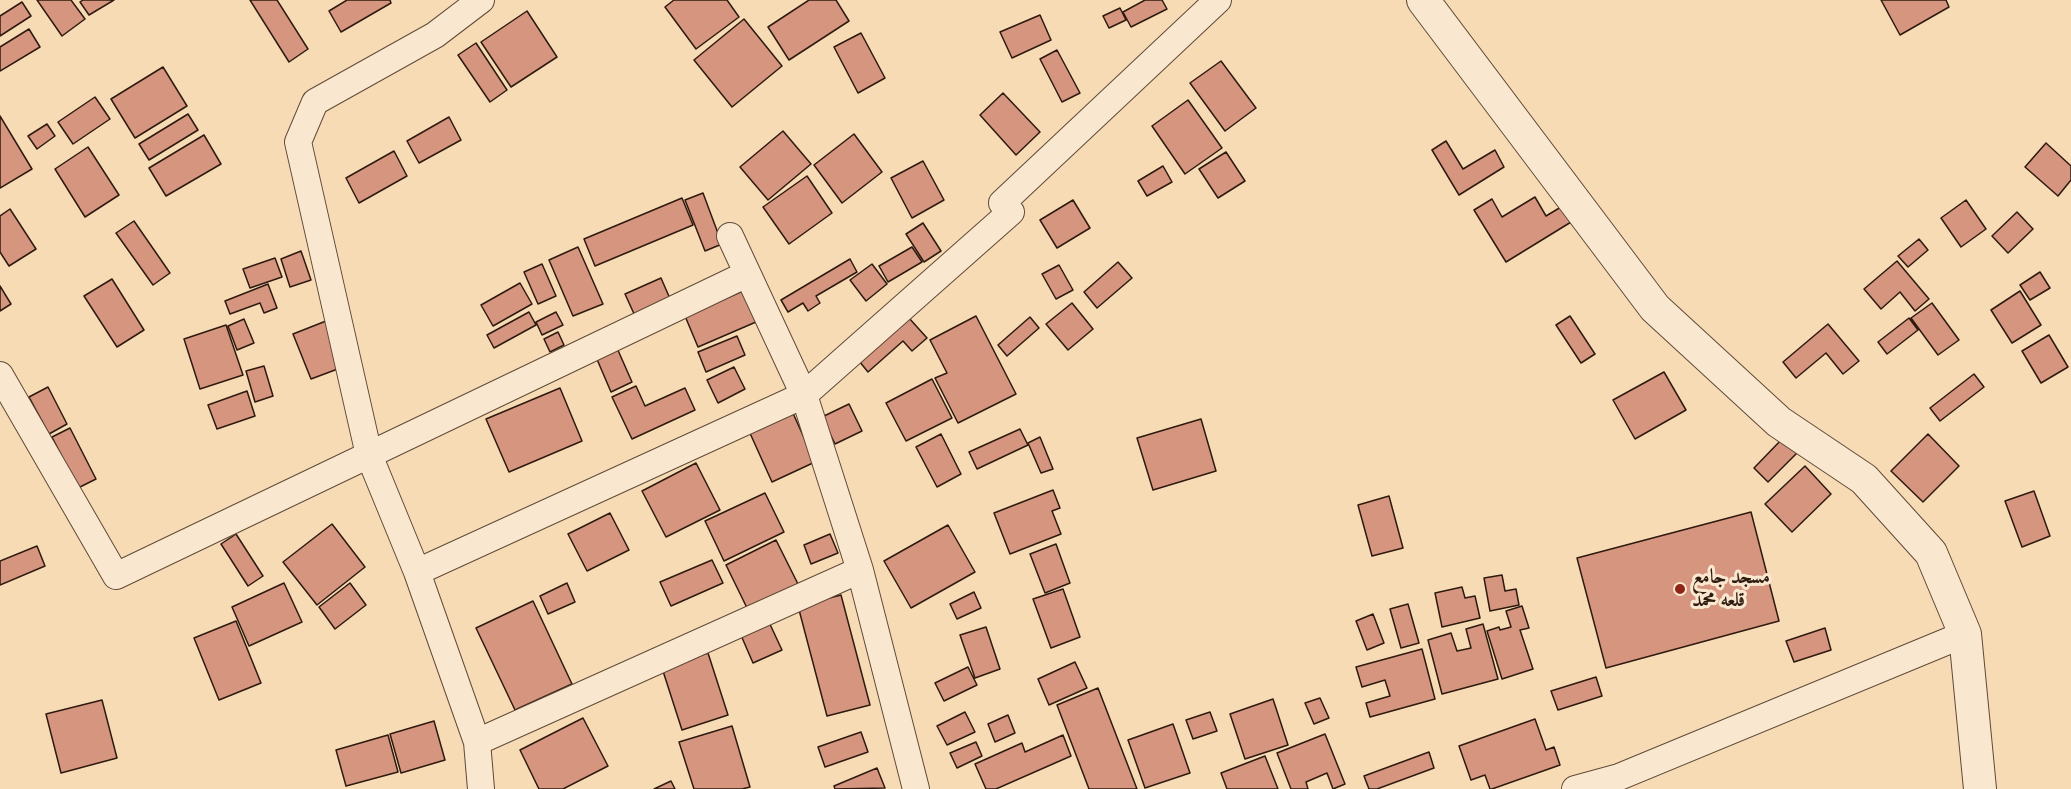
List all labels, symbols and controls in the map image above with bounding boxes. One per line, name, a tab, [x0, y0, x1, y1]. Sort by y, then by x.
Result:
place label: مسجد جامع قلعه محمد	[1692, 566, 1770, 613]
marker: مسجد جامع قلعه محمد	[1673, 582, 1687, 596]

